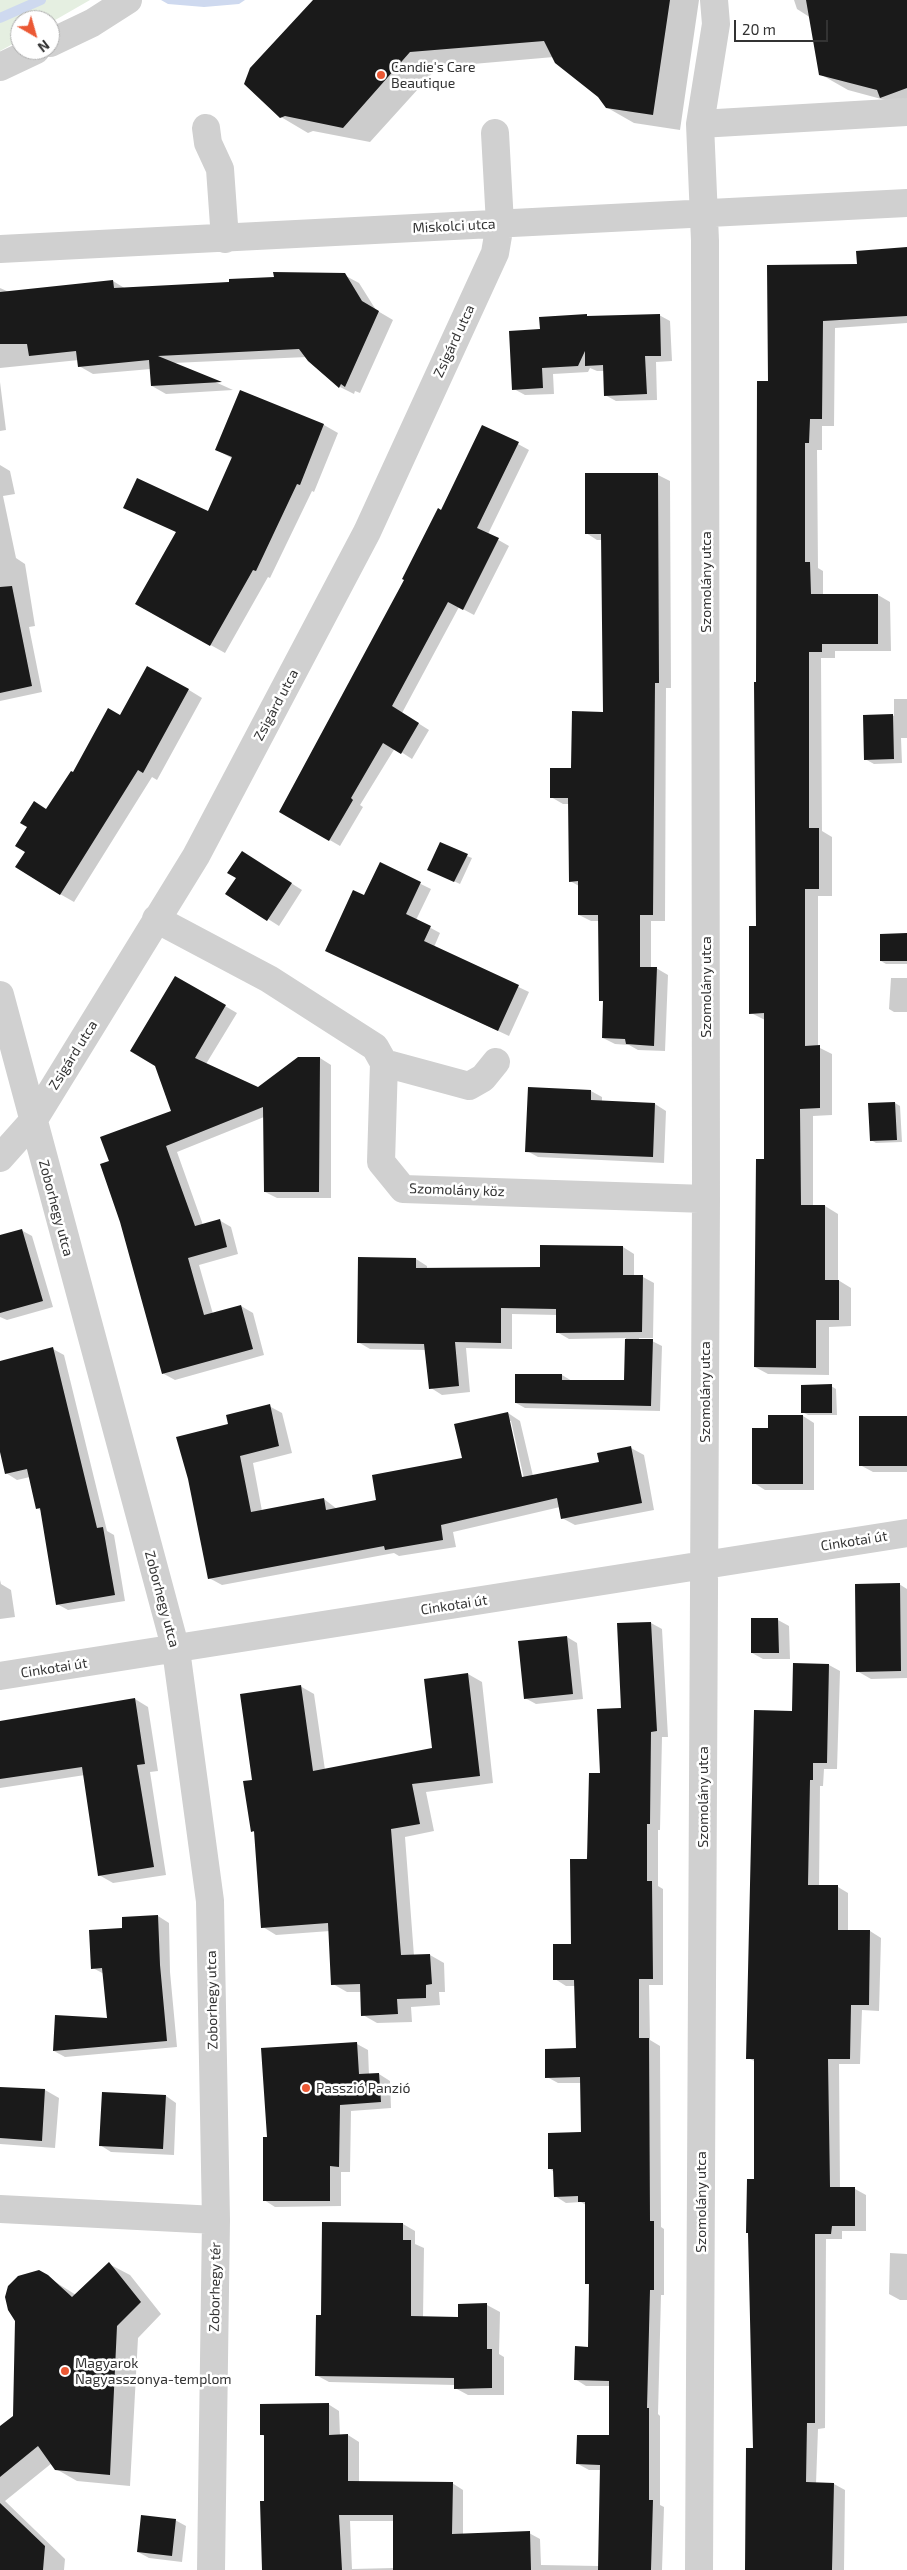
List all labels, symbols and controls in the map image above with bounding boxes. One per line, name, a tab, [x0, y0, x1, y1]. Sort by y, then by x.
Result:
north arrow	[10, 10, 60, 60]
scale bar	[737, 10, 831, 42]
text: 20 m	[742, 20, 776, 38]
text: N	[35, 37, 53, 56]
place label: Candie's Care Beautique	[391, 59, 475, 92]
marker: Candie's Care Beautique	[375, 69, 387, 81]
street label: Miskolci utca	[412, 215, 496, 237]
street label: Zsigárd utca	[430, 302, 478, 380]
street label: Szomolány utca	[698, 531, 714, 633]
street label: Zsigárd utca	[250, 666, 302, 744]
street label: Szomolány utca	[698, 936, 714, 1038]
street label: Zsigárd utca	[45, 1017, 101, 1093]
street label: Zoborhegy utca	[35, 1158, 77, 1258]
street label: Szomolány köz	[409, 1180, 505, 1200]
street label: Szomolány utca	[697, 1341, 713, 1443]
street label: Cinkotai út	[819, 1527, 889, 1555]
street label: Zoborhegy utca	[141, 1549, 183, 1649]
street label: Cinkotai út	[419, 1591, 489, 1619]
street label: Cinkotai út	[19, 1654, 89, 1682]
street label: Szomolány utca	[695, 1746, 711, 1848]
street label: Zoborhegy utca	[203, 1950, 221, 2050]
place label: Passzió Panzió	[316, 2080, 410, 2096]
marker: Passzió Panzió	[300, 2082, 312, 2094]
street label: Szomolány utca	[693, 2151, 709, 2253]
street label: Zoborhegy tér	[206, 2242, 224, 2332]
place label: Magyarok Nagyasszonya-templom	[75, 2355, 232, 2388]
marker: Magyarok Nagyasszonya-templom	[59, 2365, 71, 2377]

